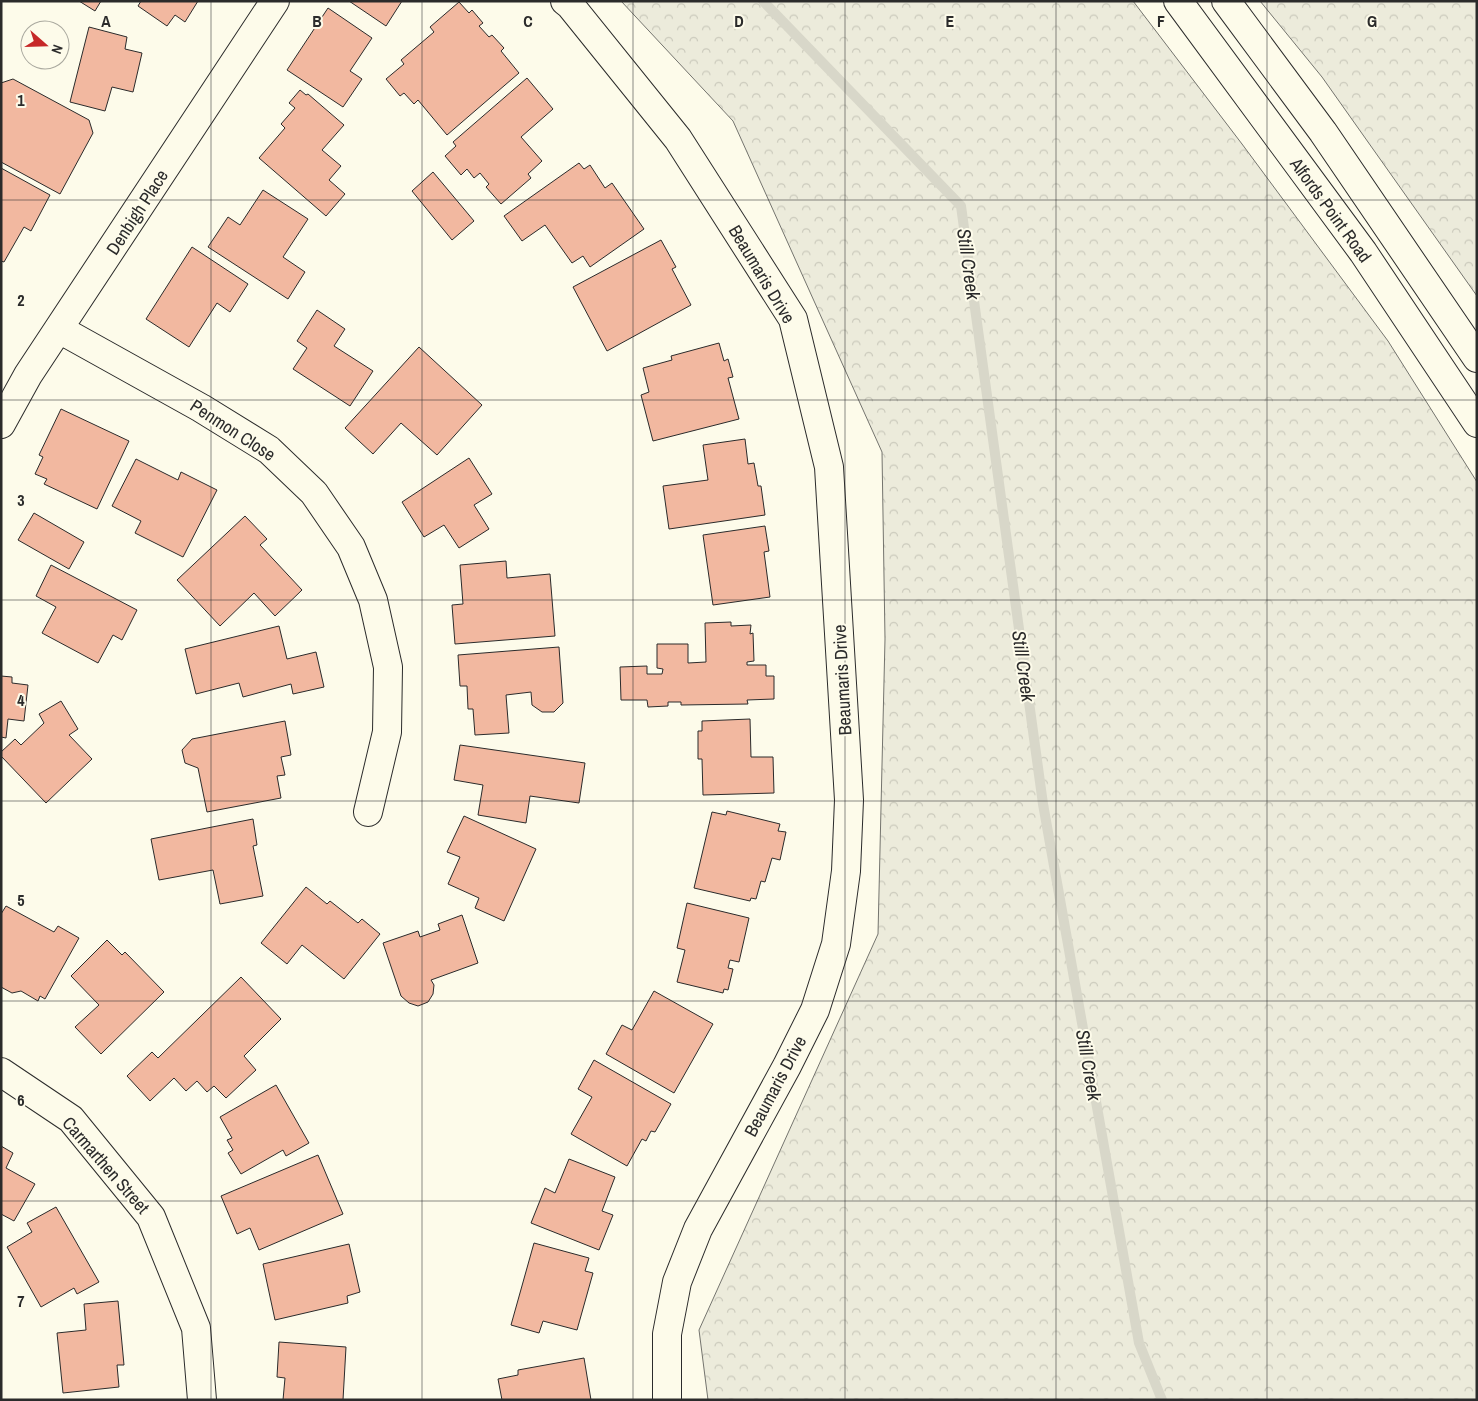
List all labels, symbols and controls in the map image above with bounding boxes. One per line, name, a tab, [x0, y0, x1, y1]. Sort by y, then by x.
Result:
text: A	[101, 10, 111, 32]
text: B	[312, 10, 322, 32]
text: C	[523, 10, 533, 32]
text: D	[734, 10, 744, 32]
text: E	[946, 10, 955, 32]
text: F	[1157, 10, 1165, 32]
text: G	[1367, 10, 1377, 32]
north arrow	[20, 20, 70, 70]
text: N	[47, 42, 67, 56]
text: 1	[17, 89, 25, 111]
street label: Alfords Point Road	[1284, 152, 1378, 267]
street label: Denbigh Place	[100, 165, 174, 259]
street label: Beaumaris Drive	[723, 220, 801, 328]
water label: Still Creek	[951, 227, 987, 303]
text: 2	[17, 289, 25, 311]
street label: Penmon Close	[186, 393, 280, 467]
text: 3	[17, 489, 25, 511]
street label: Beaumaris Drive	[827, 624, 857, 736]
water label: Still Creek	[1006, 629, 1042, 705]
text: 4	[17, 689, 25, 711]
text: 5	[17, 889, 25, 911]
water label: Still Creek	[1070, 1027, 1108, 1104]
street label: Beaumaris Drive	[738, 1031, 812, 1141]
text: 6	[17, 1089, 25, 1111]
street label: Carmarthen Street	[57, 1111, 155, 1219]
text: 7	[17, 1290, 25, 1312]

